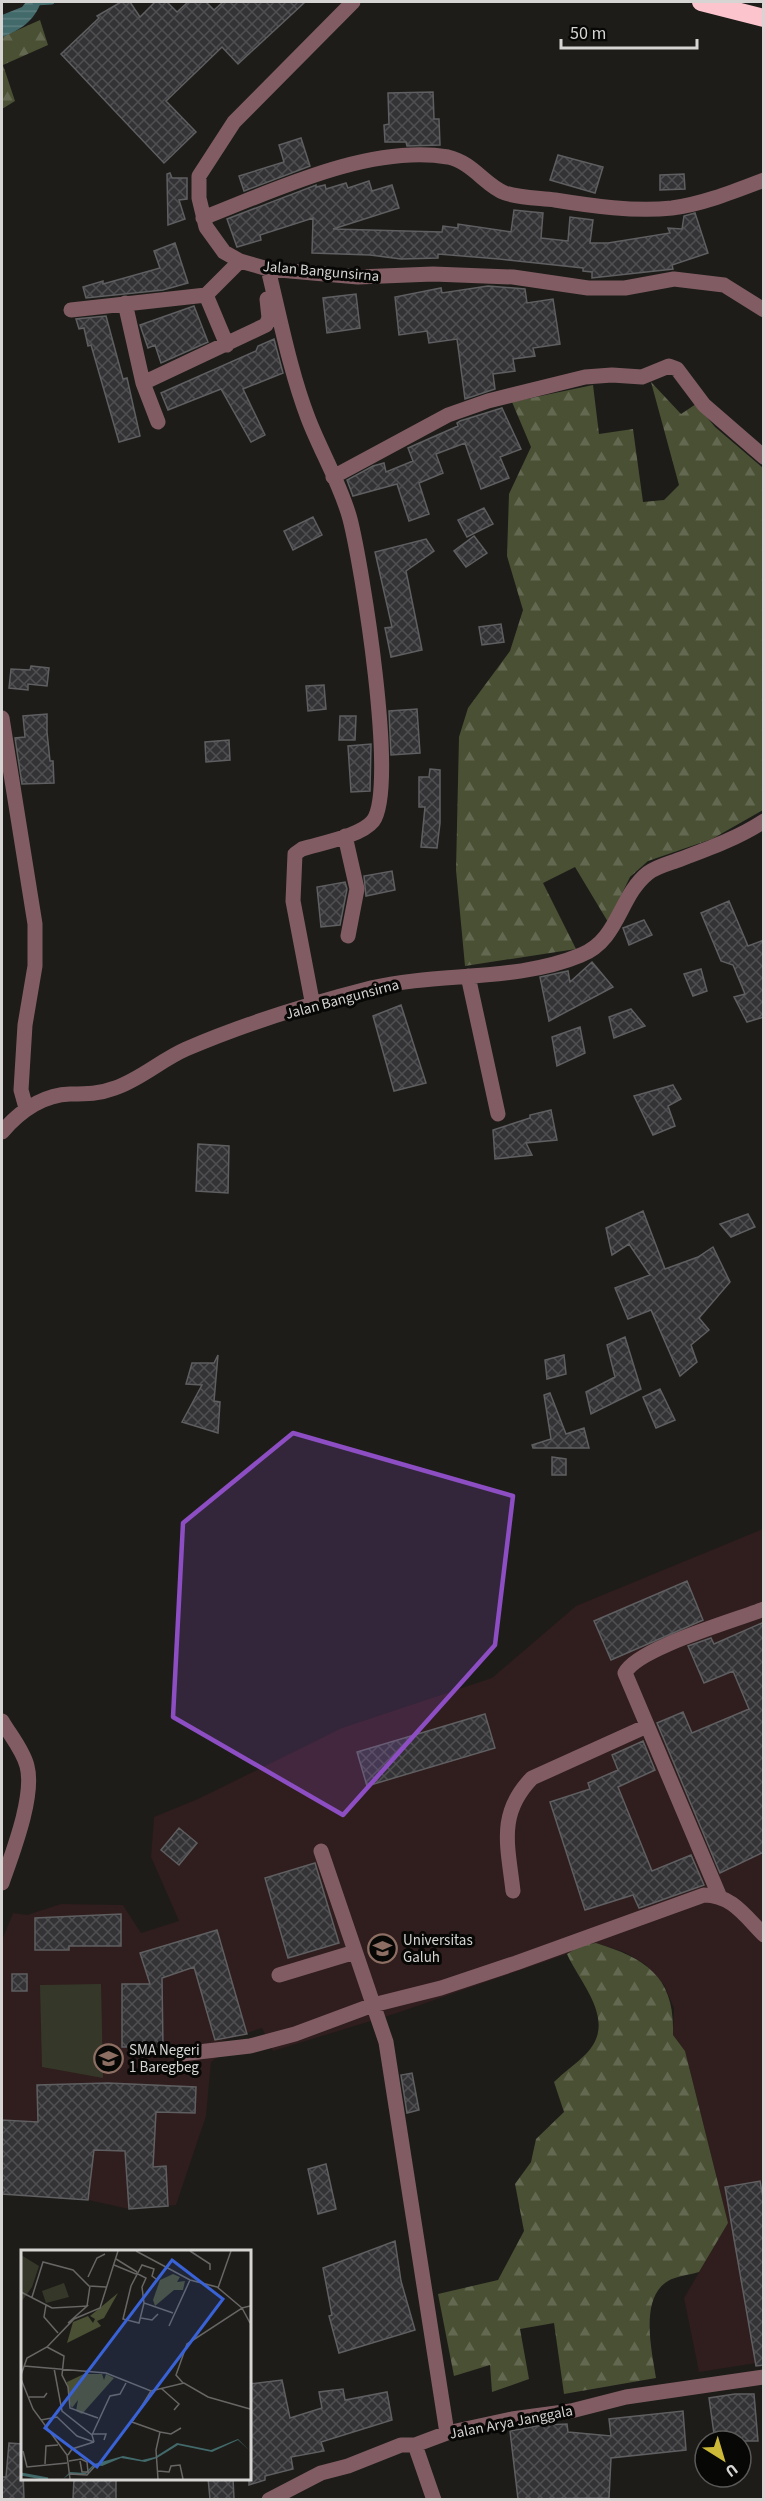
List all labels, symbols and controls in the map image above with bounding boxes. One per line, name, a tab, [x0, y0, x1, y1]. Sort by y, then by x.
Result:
scale bar	[561, 12, 698, 50]
text: 50 m	[570, 21, 606, 46]
street label: Jalan Bangunsirna	[262, 256, 380, 287]
street label: Jalan Bangunsirna	[283, 974, 401, 1025]
place label: Universitas Galuh	[403, 1930, 473, 1968]
school or university icon: Universitas Galuh	[366, 1933, 398, 1965]
place label: SMA Negeri 1 Baregbeg	[129, 2040, 200, 2078]
school or university icon: SMA Negeri 1 Baregbeg	[92, 2043, 124, 2075]
inset map	[21, 2250, 250, 2480]
street label: Jalan Arya Janggala	[448, 2400, 575, 2445]
north arrow	[693, 2429, 753, 2489]
text: U	[721, 2458, 742, 2482]

